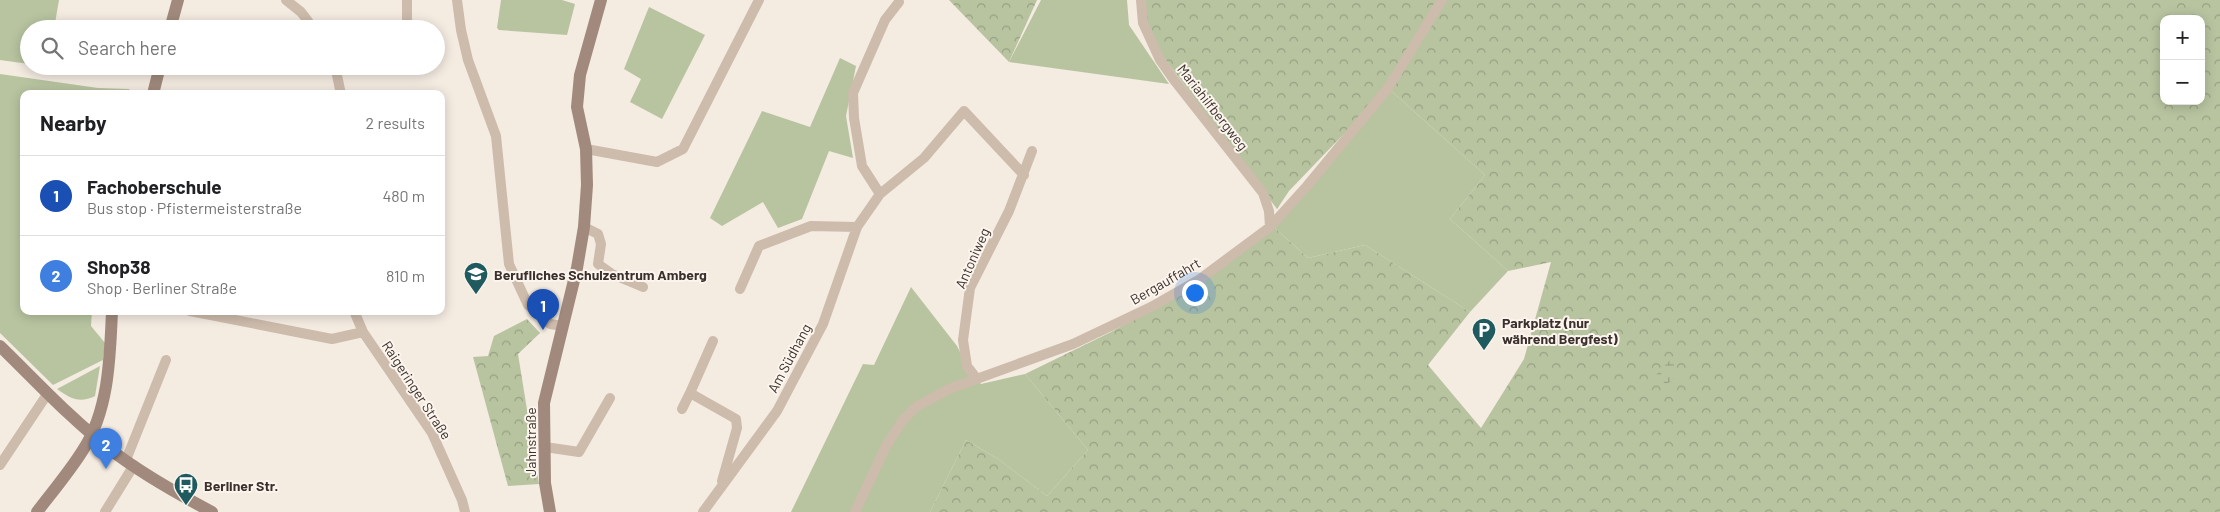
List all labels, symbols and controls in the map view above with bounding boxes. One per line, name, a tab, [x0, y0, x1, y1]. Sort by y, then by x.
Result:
map controls	[2160, 15, 2205, 105]
button: +	[2160, 15, 2205, 60]
search box	[20, 20, 445, 75]
icon: search	[38, 34, 66, 62]
text: Search here	[78, 36, 177, 59]
button: −	[2160, 60, 2205, 105]
street label: Mariahilfbergweg	[1174, 61, 1252, 153]
text: Nearby	[40, 110, 106, 135]
text: 2 results	[366, 113, 425, 132]
text: Fachoberschule	[87, 175, 222, 198]
text: 1	[53, 186, 59, 205]
text: 480 m	[382, 186, 425, 205]
text: Bus stop · Pfistermeisterstraße	[87, 198, 302, 217]
street label: Antoniweg	[951, 225, 993, 291]
street label: Bergauffahrt	[1127, 254, 1203, 308]
text: Shop38	[87, 255, 151, 278]
school or university icon: Berufliches Schulzentrum Amberg	[463, 261, 489, 295]
text: 2	[52, 266, 60, 285]
text: 810 m	[386, 266, 425, 285]
place label: Berufliches Schulzentrum Amberg	[494, 266, 707, 283]
text: Shop · Berliner Straße	[87, 278, 237, 297]
your location	[1182, 280, 1208, 306]
pin: 1	[527, 289, 559, 330]
place label: Parkplatz (nur während Bergfest)	[1502, 314, 1618, 347]
parking icon: Parkplatz (nur während Bergfest)	[1471, 317, 1497, 351]
street label: Am Südhang	[764, 320, 814, 396]
street label: Raigeringer Straße	[379, 338, 455, 442]
street label: Jahnstraße	[522, 407, 539, 477]
pin: 2	[90, 428, 122, 469]
bus stop icon: Berliner Str.	[173, 472, 199, 506]
place label: Berliner Str.	[204, 477, 278, 494]

